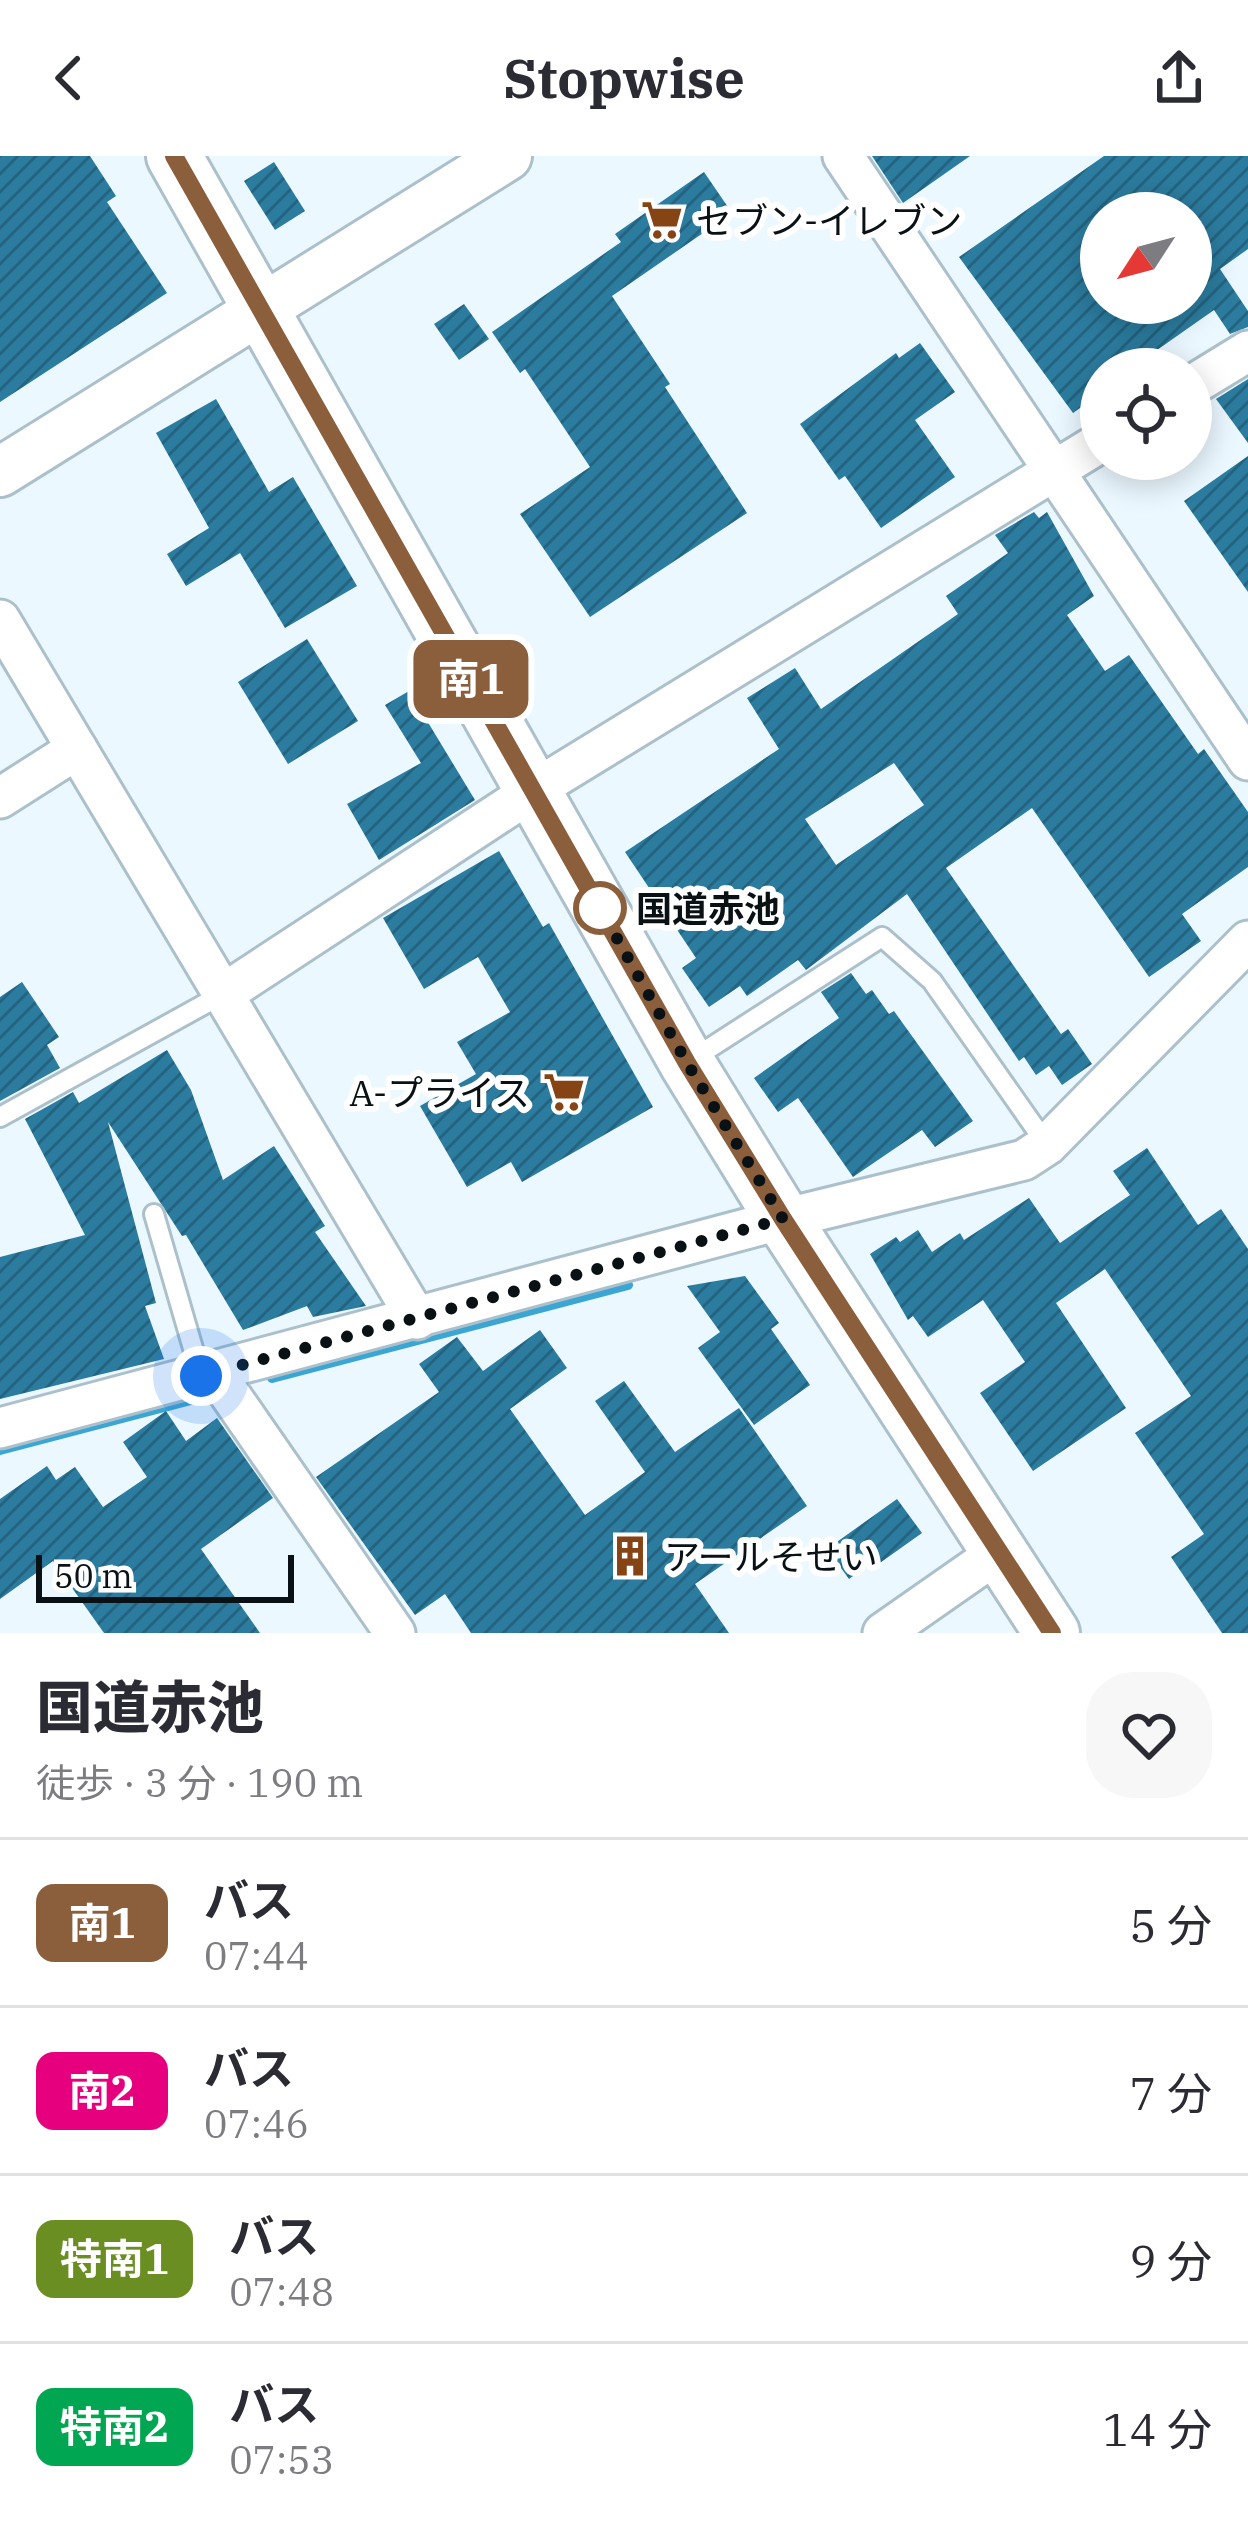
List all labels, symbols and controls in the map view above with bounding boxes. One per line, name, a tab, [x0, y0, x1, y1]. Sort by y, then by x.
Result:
text: Stopwise	[503, 43, 745, 113]
icon: back	[36, 45, 102, 111]
icon: share	[1146, 45, 1212, 111]
north arrow	[1080, 192, 1212, 324]
map controls	[1080, 192, 1212, 480]
supermarket icon: セブン-イレブン	[639, 197, 685, 243]
place label: セブン-イレブン	[696, 197, 962, 244]
button: locate	[1080, 348, 1212, 480]
line badge: 南1	[417, 640, 525, 718]
text: 南1	[437, 651, 505, 706]
marker: 国道赤池	[575, 883, 625, 933]
place label: 国道赤池	[636, 885, 780, 932]
place label: A-プライス	[349, 1069, 530, 1116]
supermarket icon: A-プライス	[541, 1069, 587, 1115]
your location	[171, 1346, 231, 1406]
building icon: アールそせい	[607, 1533, 653, 1579]
place label: アールそせい	[664, 1533, 878, 1580]
scale bar	[36, 1549, 294, 1602]
text: 50 m	[54, 1554, 133, 1597]
text: 国道赤池	[36, 1670, 264, 1744]
button: heart	[1086, 1672, 1212, 1798]
text: 徒歩 · 3 分 · 190 m	[36, 1757, 363, 1808]
text: バス	[204, 1871, 294, 1929]
text: 南1	[68, 1895, 136, 1950]
text: 5 分	[1130, 1896, 1212, 1954]
text: 07:44	[204, 1930, 309, 1981]
text: バス	[204, 2039, 294, 2097]
text: 南2	[68, 2063, 136, 2118]
text: 7 分	[1130, 2064, 1212, 2122]
text: 07:46	[204, 2098, 309, 2149]
text: バス	[229, 2207, 319, 2265]
text: 特南1	[60, 2231, 169, 2286]
text: 9 分	[1130, 2232, 1212, 2290]
text: 07:48	[229, 2266, 334, 2317]
text: バス	[229, 2375, 319, 2433]
text: 特南2	[60, 2399, 169, 2454]
text: 14 分	[1103, 2400, 1212, 2458]
text: 07:53	[229, 2434, 334, 2485]

